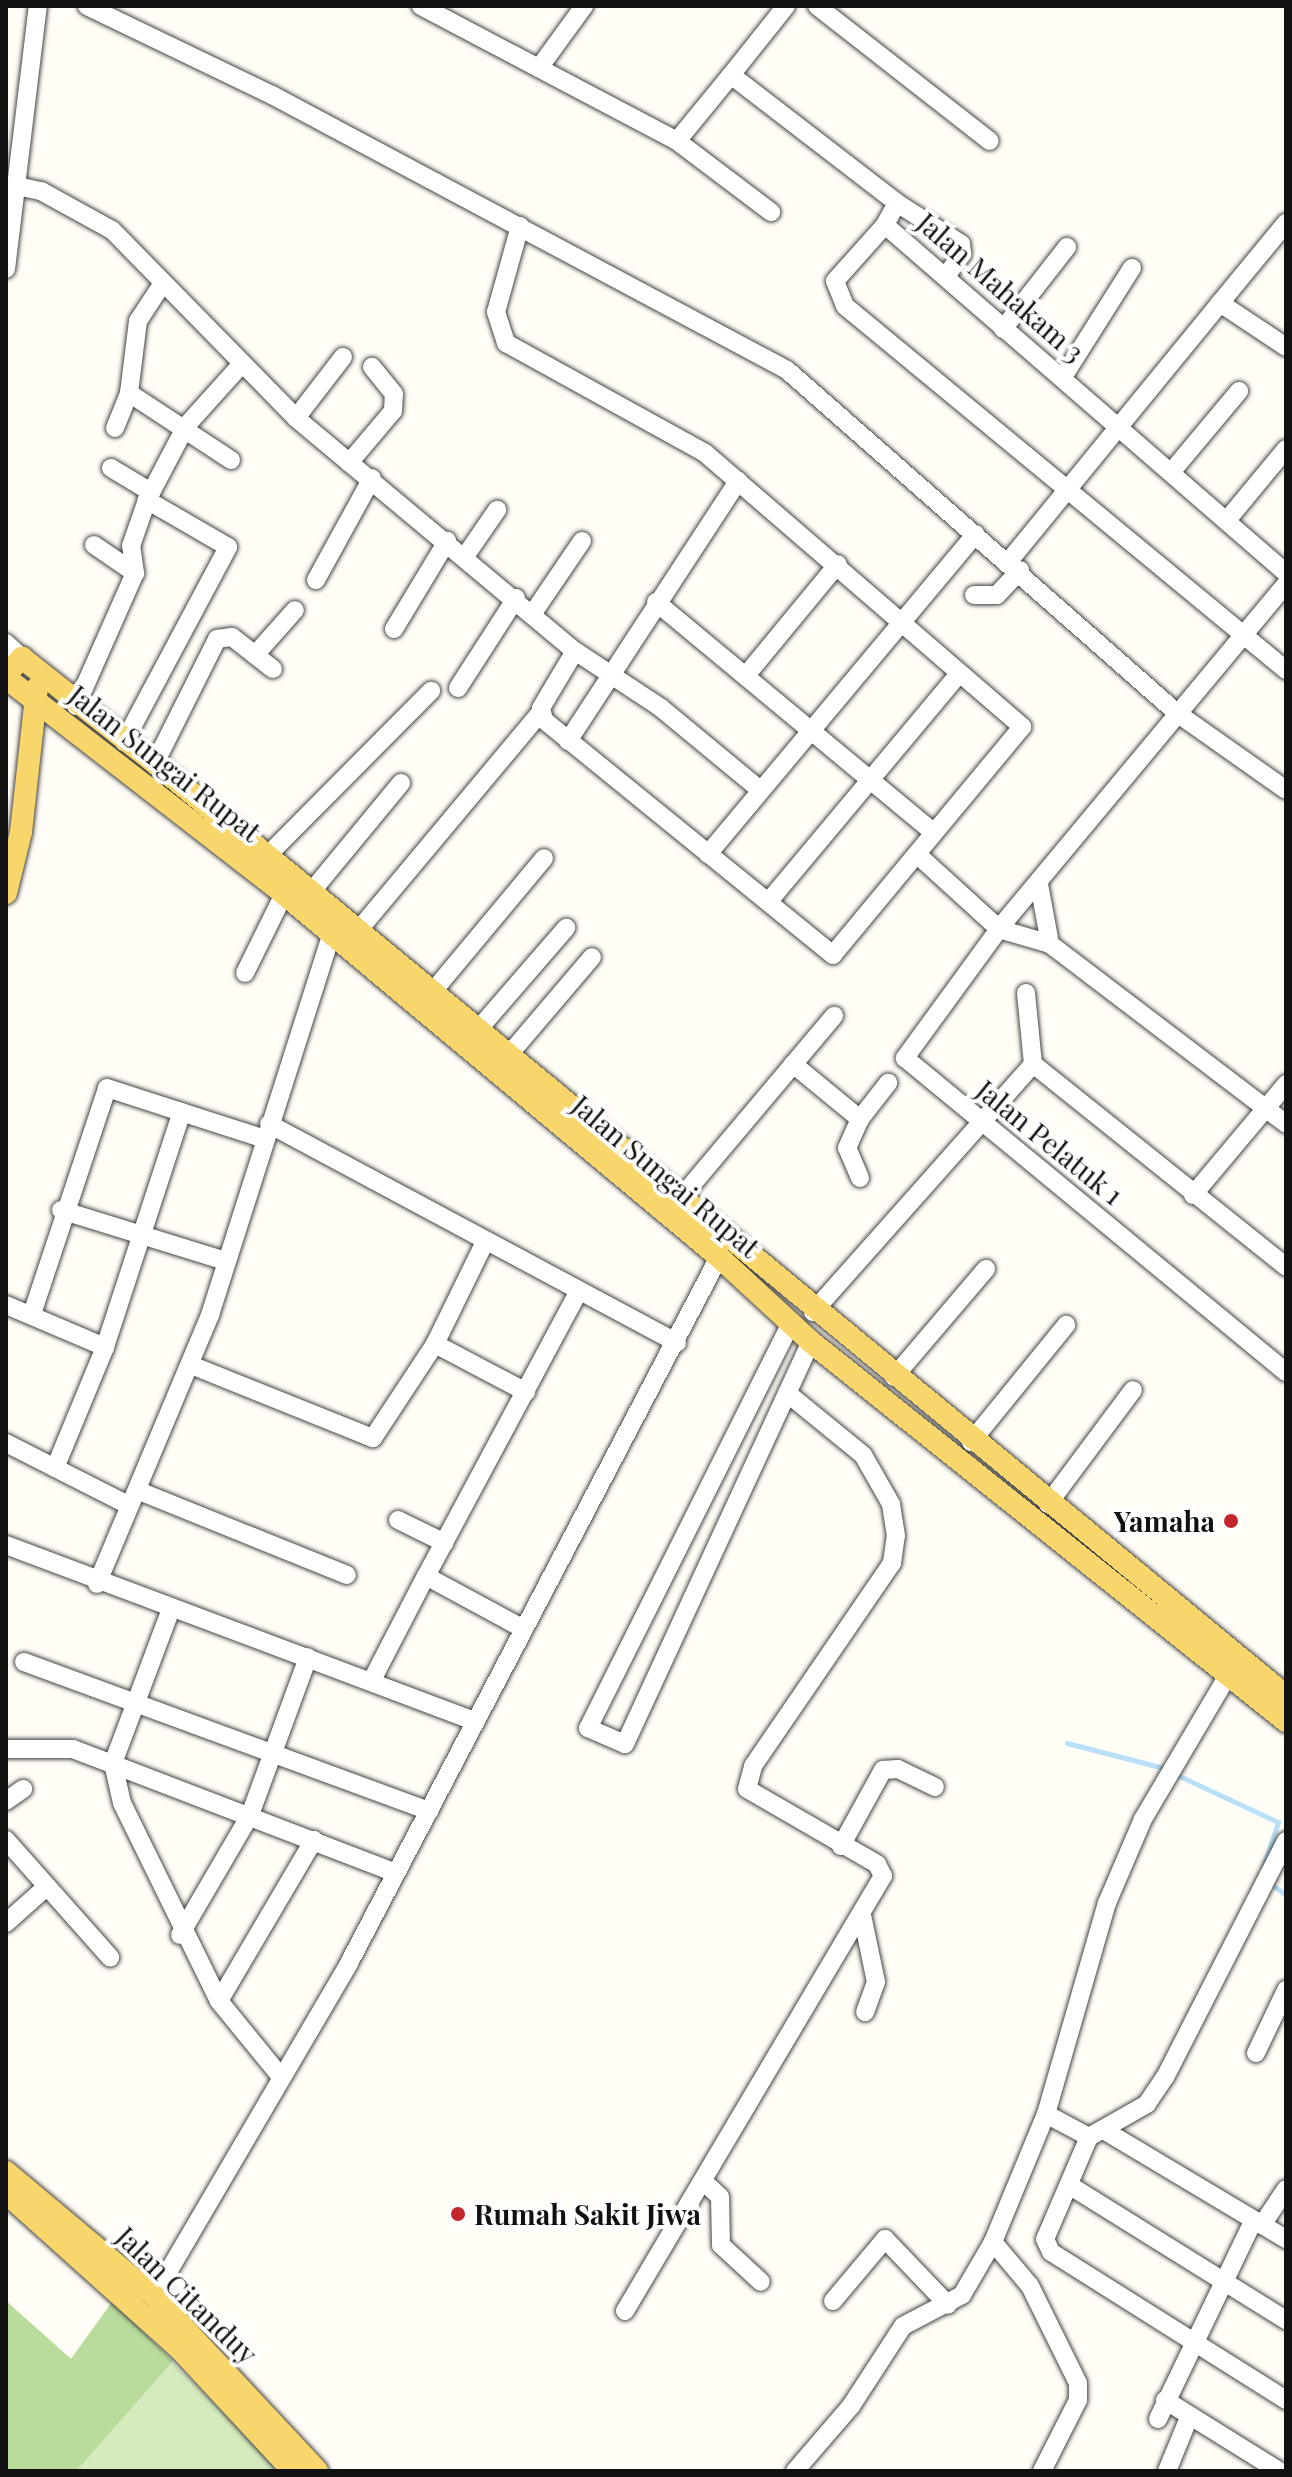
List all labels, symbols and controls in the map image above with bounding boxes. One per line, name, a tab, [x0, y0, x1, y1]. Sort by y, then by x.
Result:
street label: Jalan Mahakam 3	[911, 205, 1091, 369]
street label: Jalan Sungai Rupat	[62, 678, 268, 848]
street label: Jalan Pelatuk 1	[970, 1073, 1130, 1211]
street label: Jalan Sungai Rupat	[566, 1088, 766, 1264]
place label: Yamaha	[1114, 1504, 1215, 1538]
marker: Yamaha	[1222, 1512, 1240, 1530]
place label: Rumah Sakit Jiwa	[474, 2197, 701, 2231]
marker: Rumah Sakit Jiwa	[449, 2205, 467, 2223]
street label: Jalan Citanduy	[110, 2219, 264, 2371]

